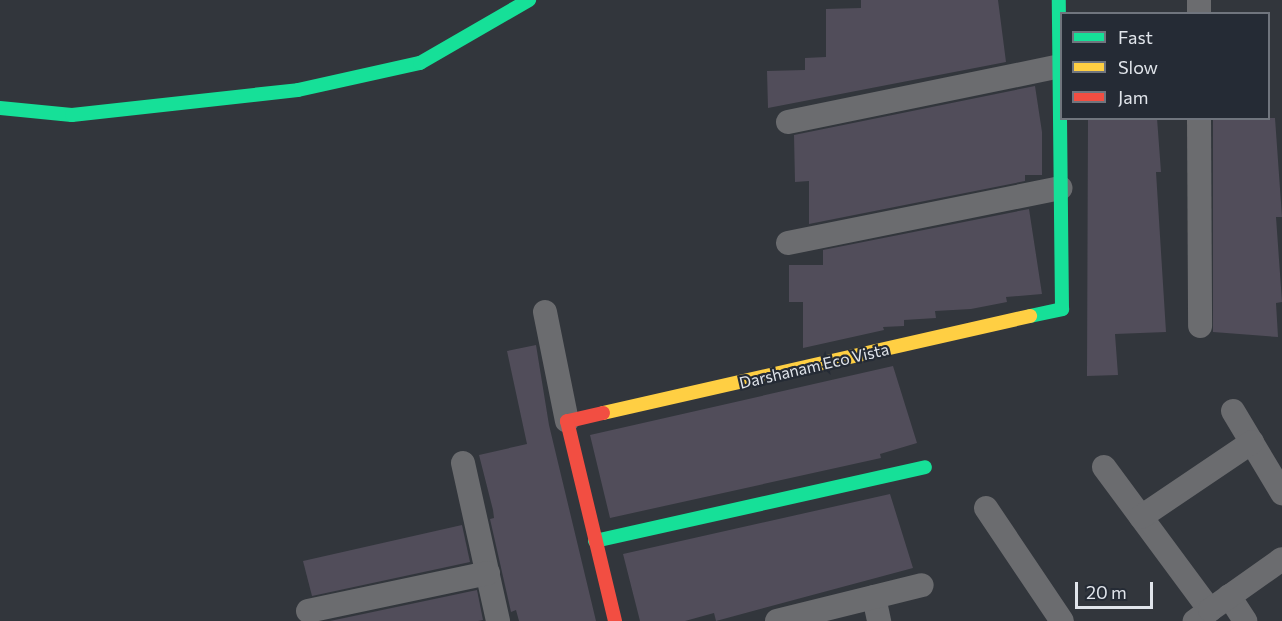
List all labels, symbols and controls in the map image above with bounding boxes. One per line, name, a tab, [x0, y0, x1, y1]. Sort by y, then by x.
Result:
legend	[1060, 12, 1270, 120]
text: Fast	[1118, 26, 1153, 48]
text: Slow	[1118, 56, 1158, 78]
text: Jam	[1118, 86, 1148, 108]
street label: Darshanam Eco Vista	[737, 339, 891, 393]
scale bar	[1078, 570, 1156, 608]
text: 20 m	[1086, 581, 1127, 603]

